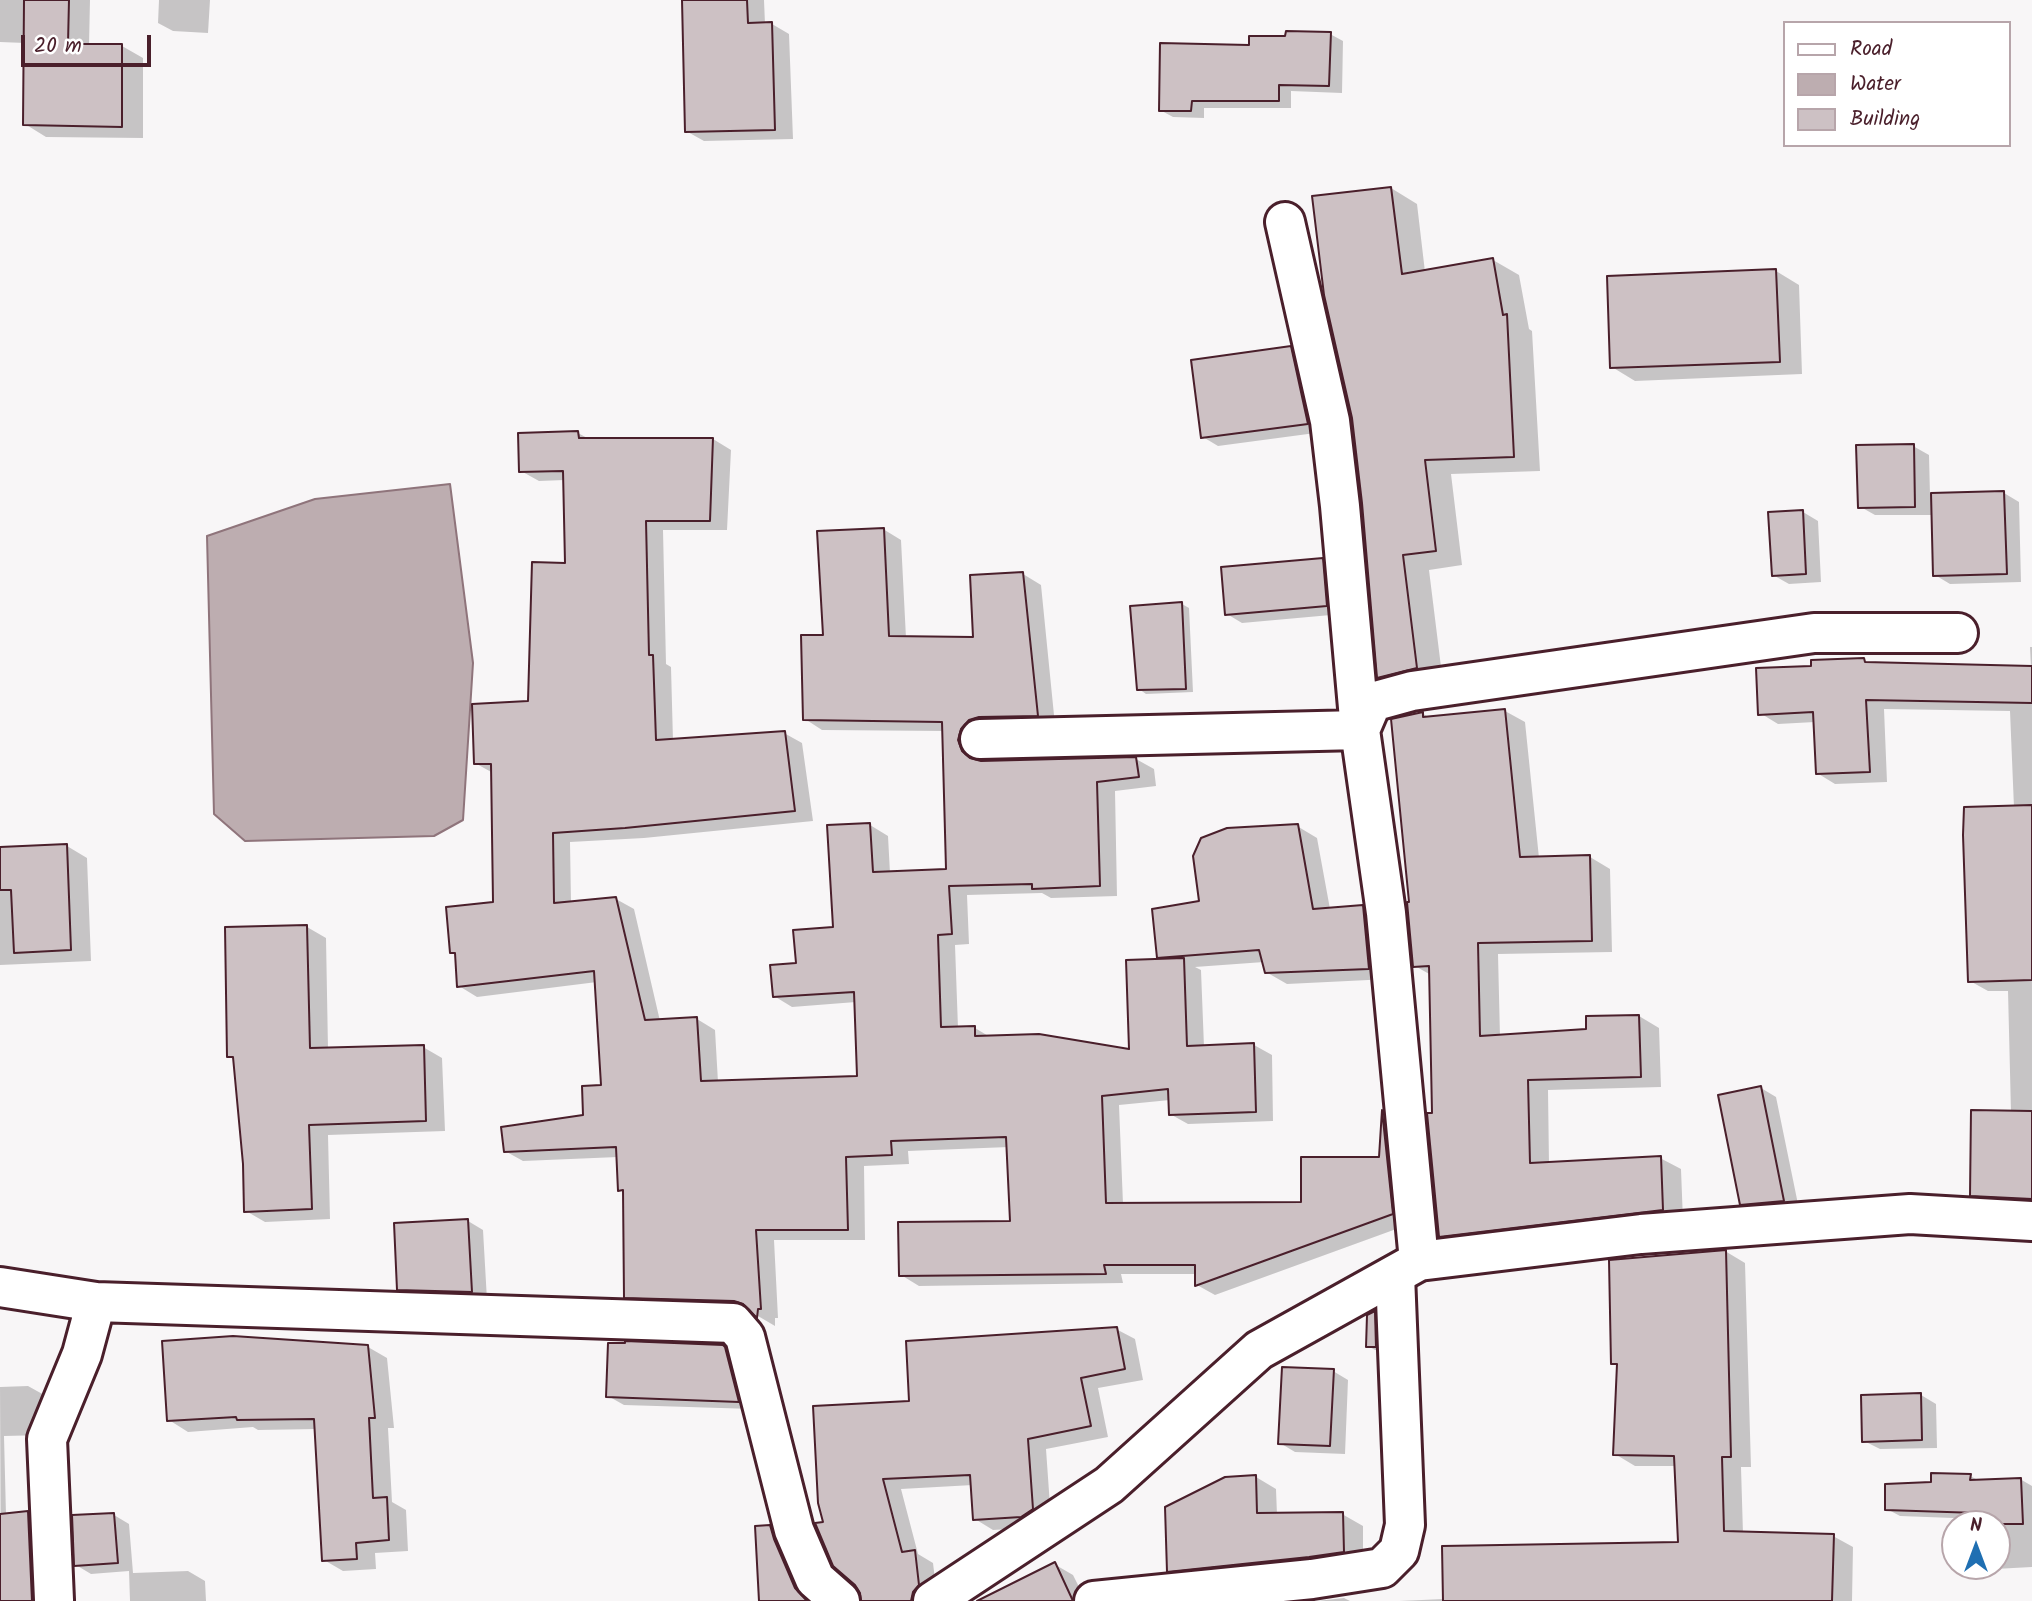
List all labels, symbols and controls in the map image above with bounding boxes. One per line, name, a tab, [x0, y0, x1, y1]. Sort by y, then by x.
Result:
scale bar	[24, 21, 154, 65]
legend	[1784, 21, 2011, 147]
text: 20 m	[34, 30, 82, 63]
text: Road	[1850, 33, 1892, 66]
text: Water	[1850, 68, 1901, 101]
text: Building	[1850, 103, 1920, 136]
north arrow	[1941, 1510, 2011, 1580]
text: N	[1970, 1511, 1982, 1541]

